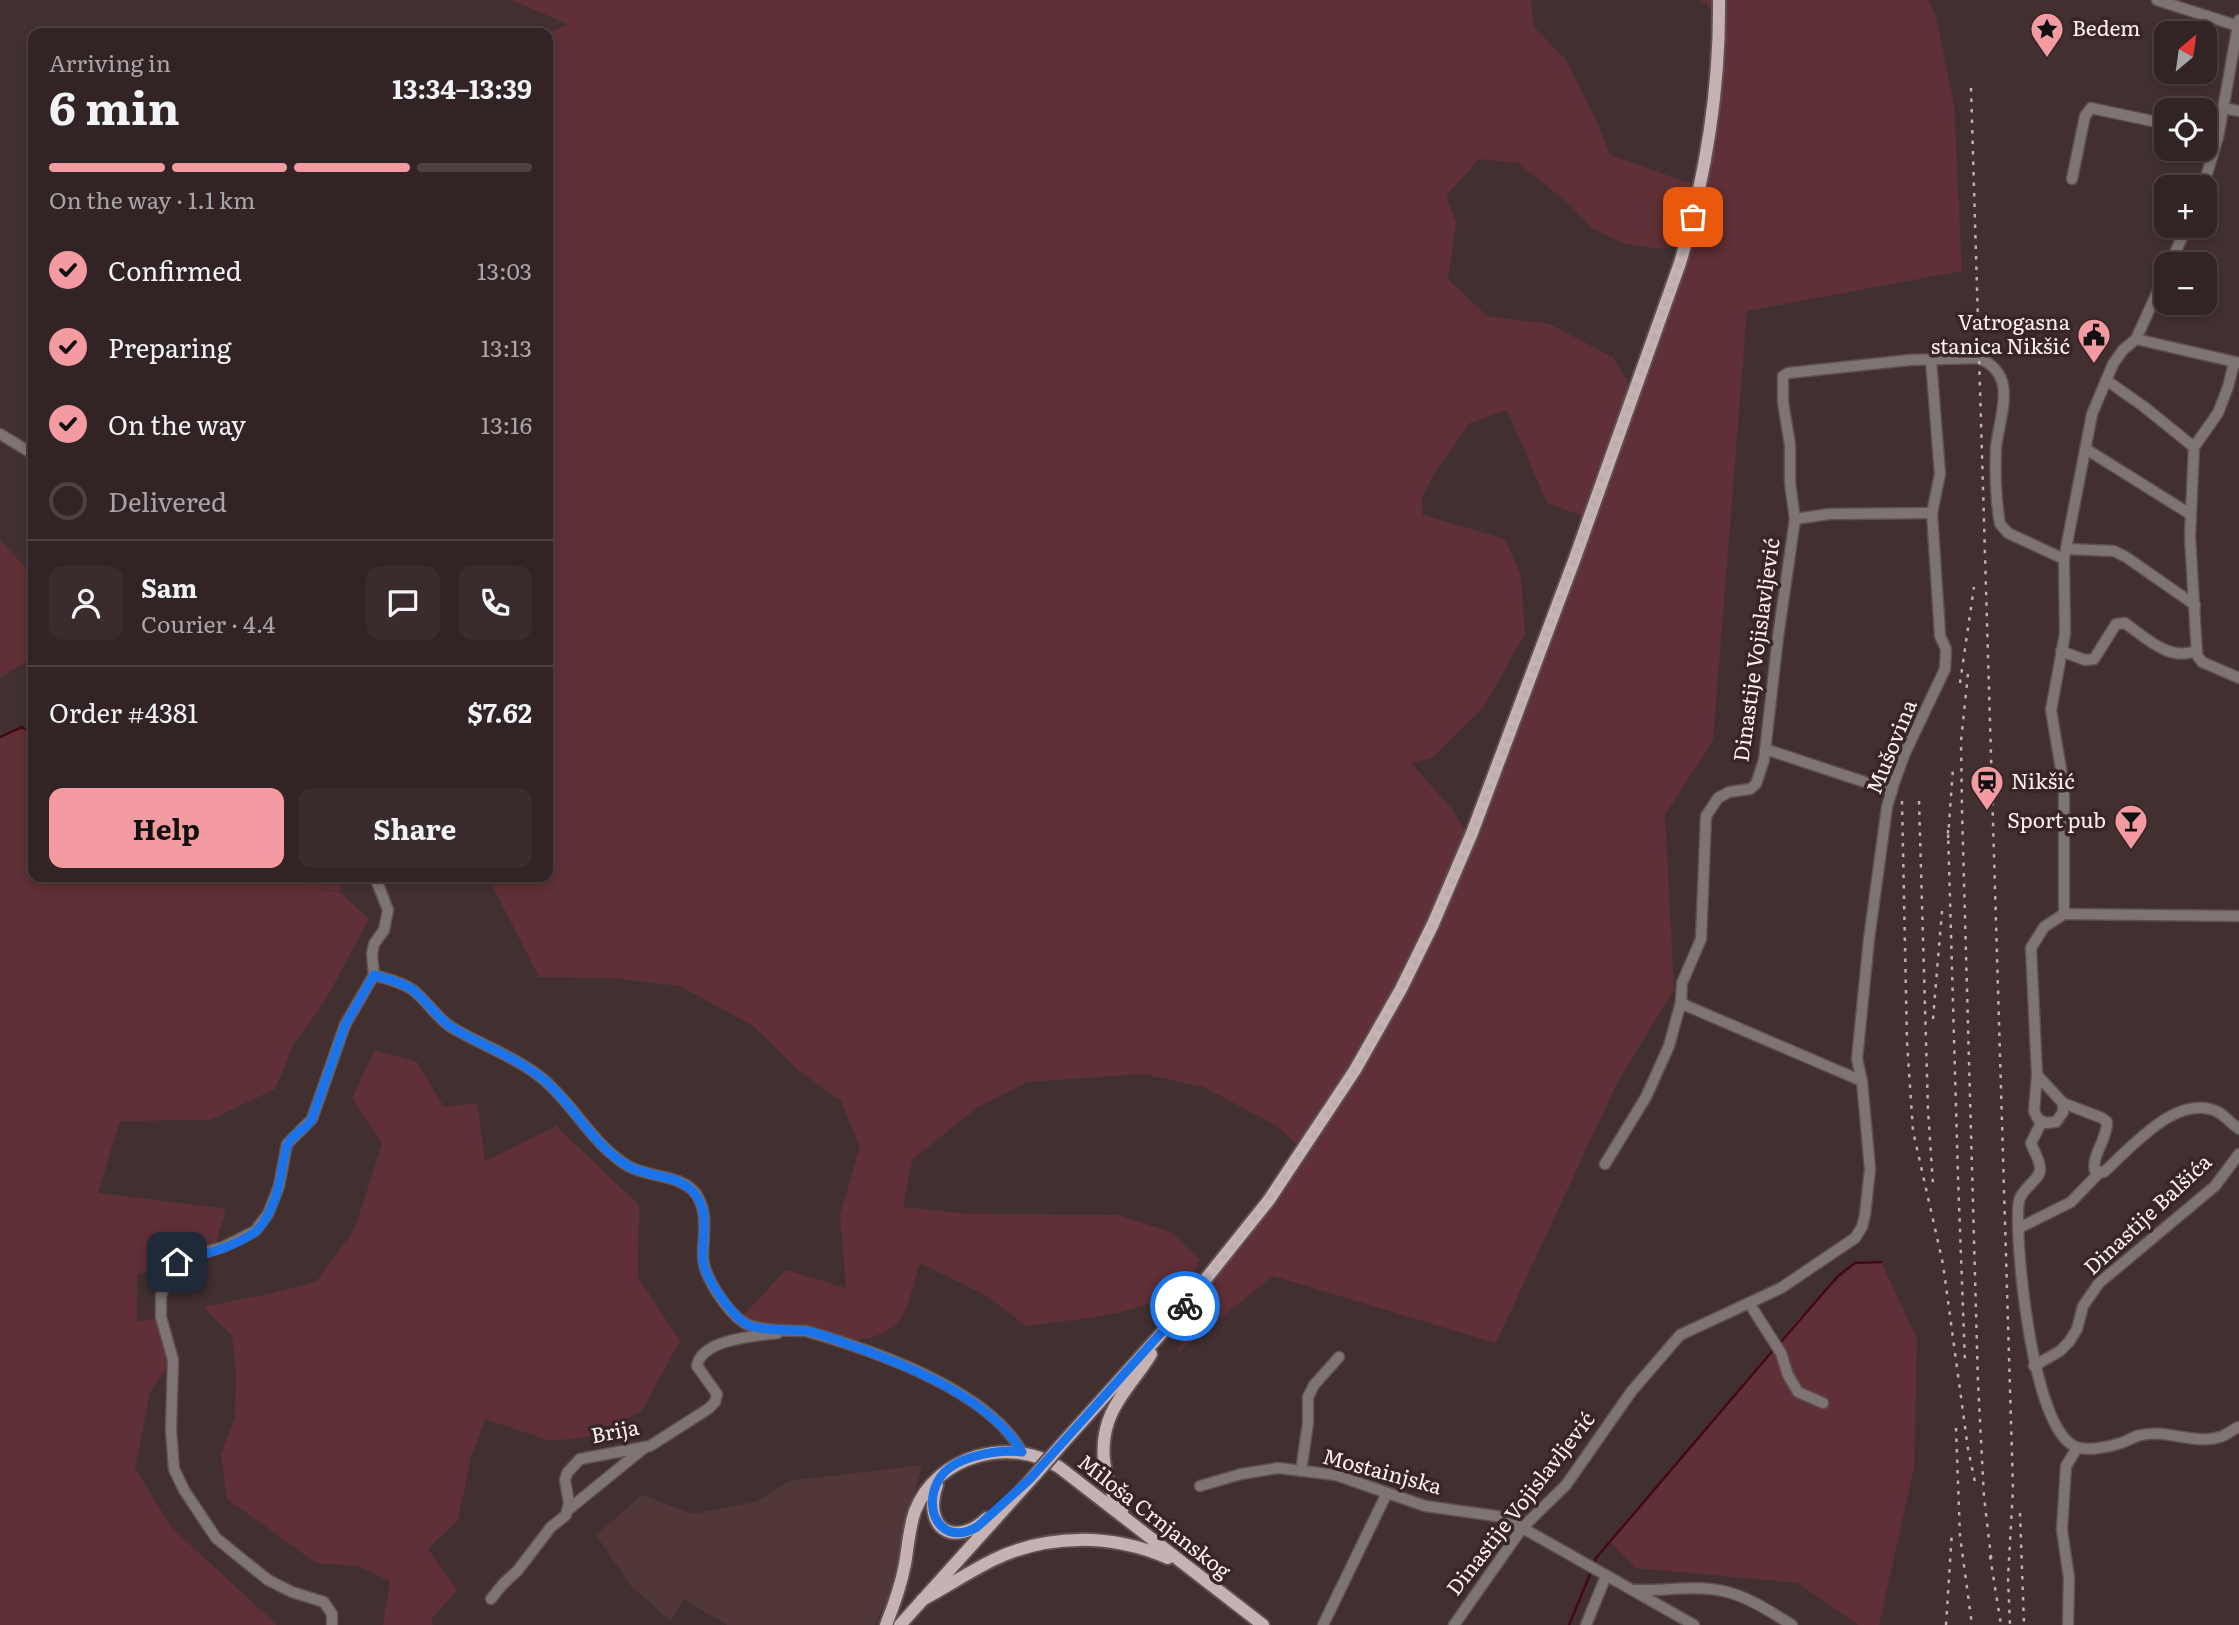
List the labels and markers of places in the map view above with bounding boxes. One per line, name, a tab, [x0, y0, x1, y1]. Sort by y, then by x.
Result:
place icon: Bedem	[2028, 10, 2066, 59]
place label: Bedem	[2072, 11, 2140, 42]
pin	[1663, 187, 1723, 247]
place label: Vatrogasna stanica Nikšić	[1931, 305, 2071, 360]
public building icon: Vatrogasna stanica Nikšić	[2075, 316, 2113, 365]
station icon: Nikšić	[1968, 763, 2006, 812]
place label: Nikšić	[2011, 764, 2075, 795]
bar icon: Sport pub	[2112, 802, 2150, 851]
place label: Sport pub	[2007, 803, 2106, 834]
pin	[147, 1232, 207, 1292]

